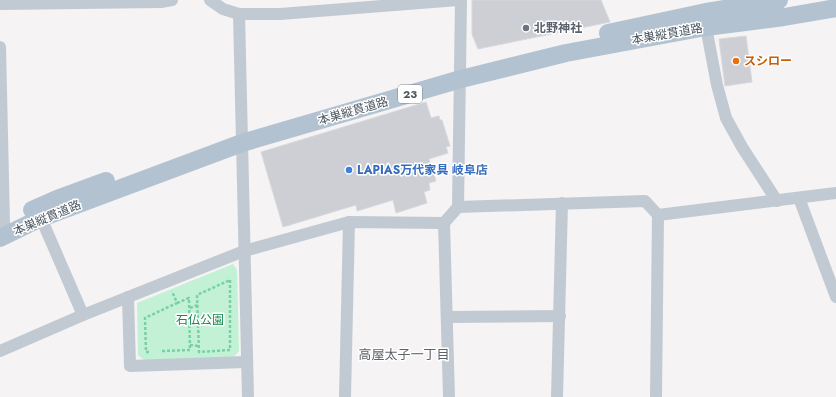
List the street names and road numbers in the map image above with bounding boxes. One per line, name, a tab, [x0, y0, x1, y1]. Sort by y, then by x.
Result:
street label: 本巣縦貫道路	[630, 19, 704, 49]
road number: 23	[398, 85, 422, 103]
street label: 本巣縦貫道路	[316, 92, 390, 130]
street label: 本巣縦貫道路	[10, 196, 84, 240]

